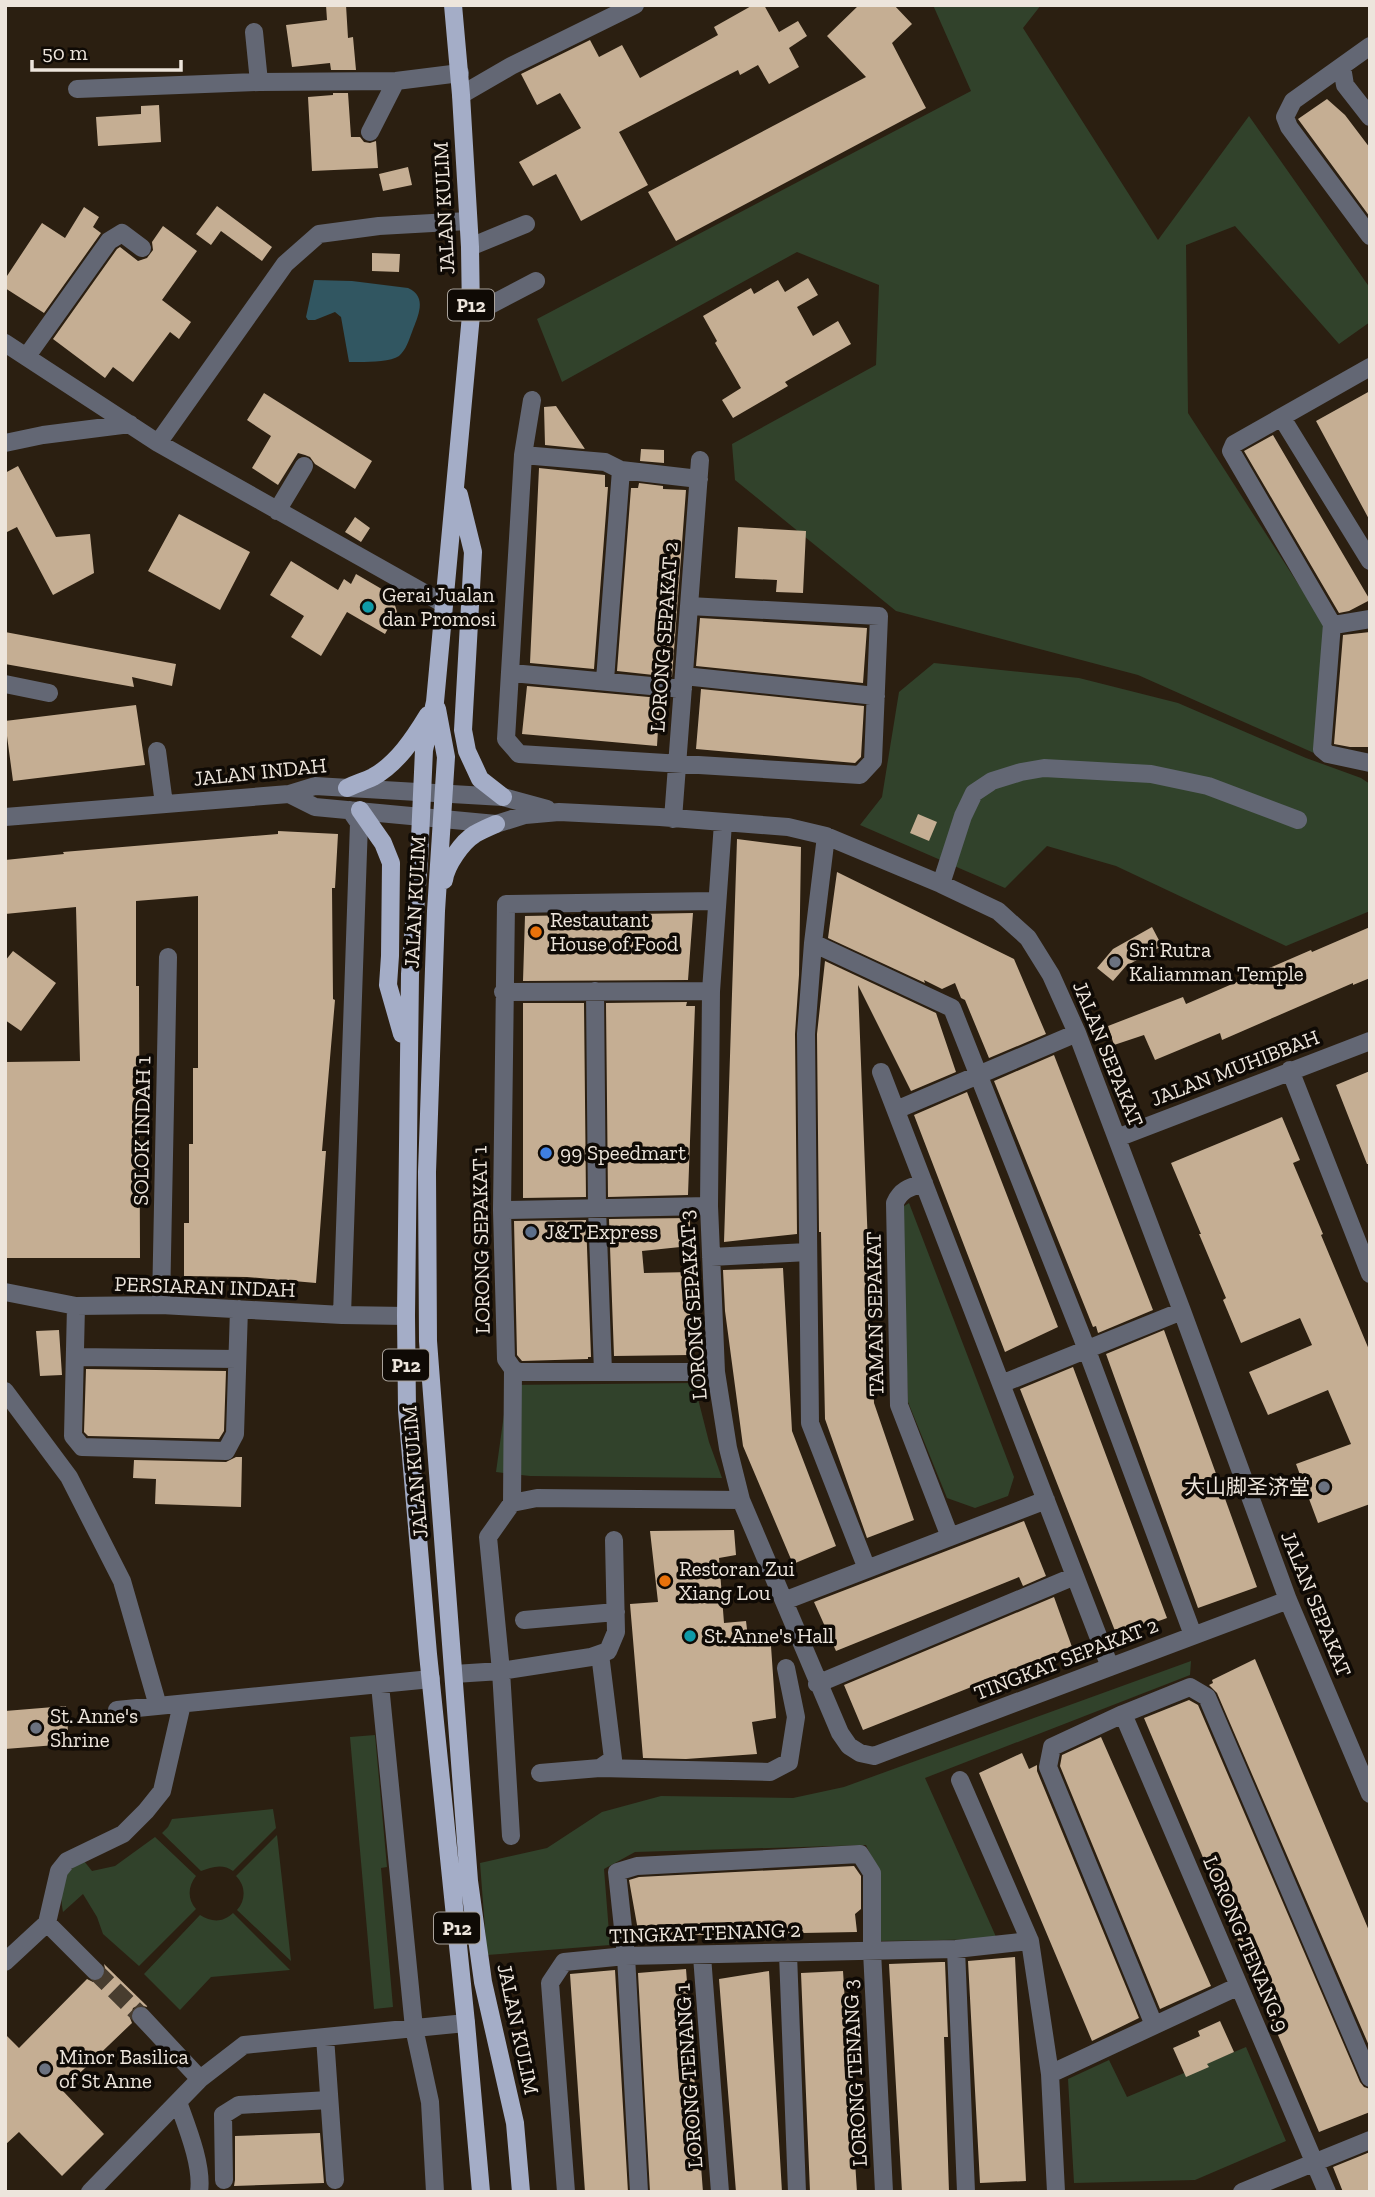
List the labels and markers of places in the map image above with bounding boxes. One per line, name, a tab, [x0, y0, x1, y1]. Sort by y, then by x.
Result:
place label: Gerai Jualan dan Promosi	[382, 582, 496, 631]
marker: Gerai Jualan dan Promosi	[360, 599, 376, 615]
place label: Restautant House of Food	[550, 907, 679, 956]
marker: Restautant House of Food	[528, 924, 544, 940]
place label: Sri Rutra Kaliamman Temple	[1129, 937, 1304, 986]
marker: Sri Rutra Kaliamman Temple	[1107, 954, 1123, 970]
place label: 99 Speedmart	[560, 1140, 686, 1165]
marker: 99 Speedmart	[538, 1145, 554, 1161]
place label: J&T Express	[545, 1219, 658, 1244]
marker: J&T Express	[523, 1224, 539, 1240]
place label: 大山脚圣济堂	[1184, 1474, 1310, 1499]
marker: 大山脚圣济堂	[1316, 1479, 1332, 1495]
place label: Restoran Zui Xiang Lou	[679, 1556, 795, 1605]
marker: Restoran Zui Xiang Lou	[657, 1573, 673, 1589]
place label: St. Anne's Hall	[704, 1623, 834, 1648]
marker: St. Anne's Hall	[682, 1628, 698, 1644]
place label: St. Anne's Shrine	[50, 1703, 138, 1752]
marker: St. Anne's Shrine	[28, 1720, 44, 1736]
place label: Minor Basilica of St Anne	[59, 2044, 189, 2093]
marker: Minor Basilica of St Anne	[37, 2061, 53, 2077]

